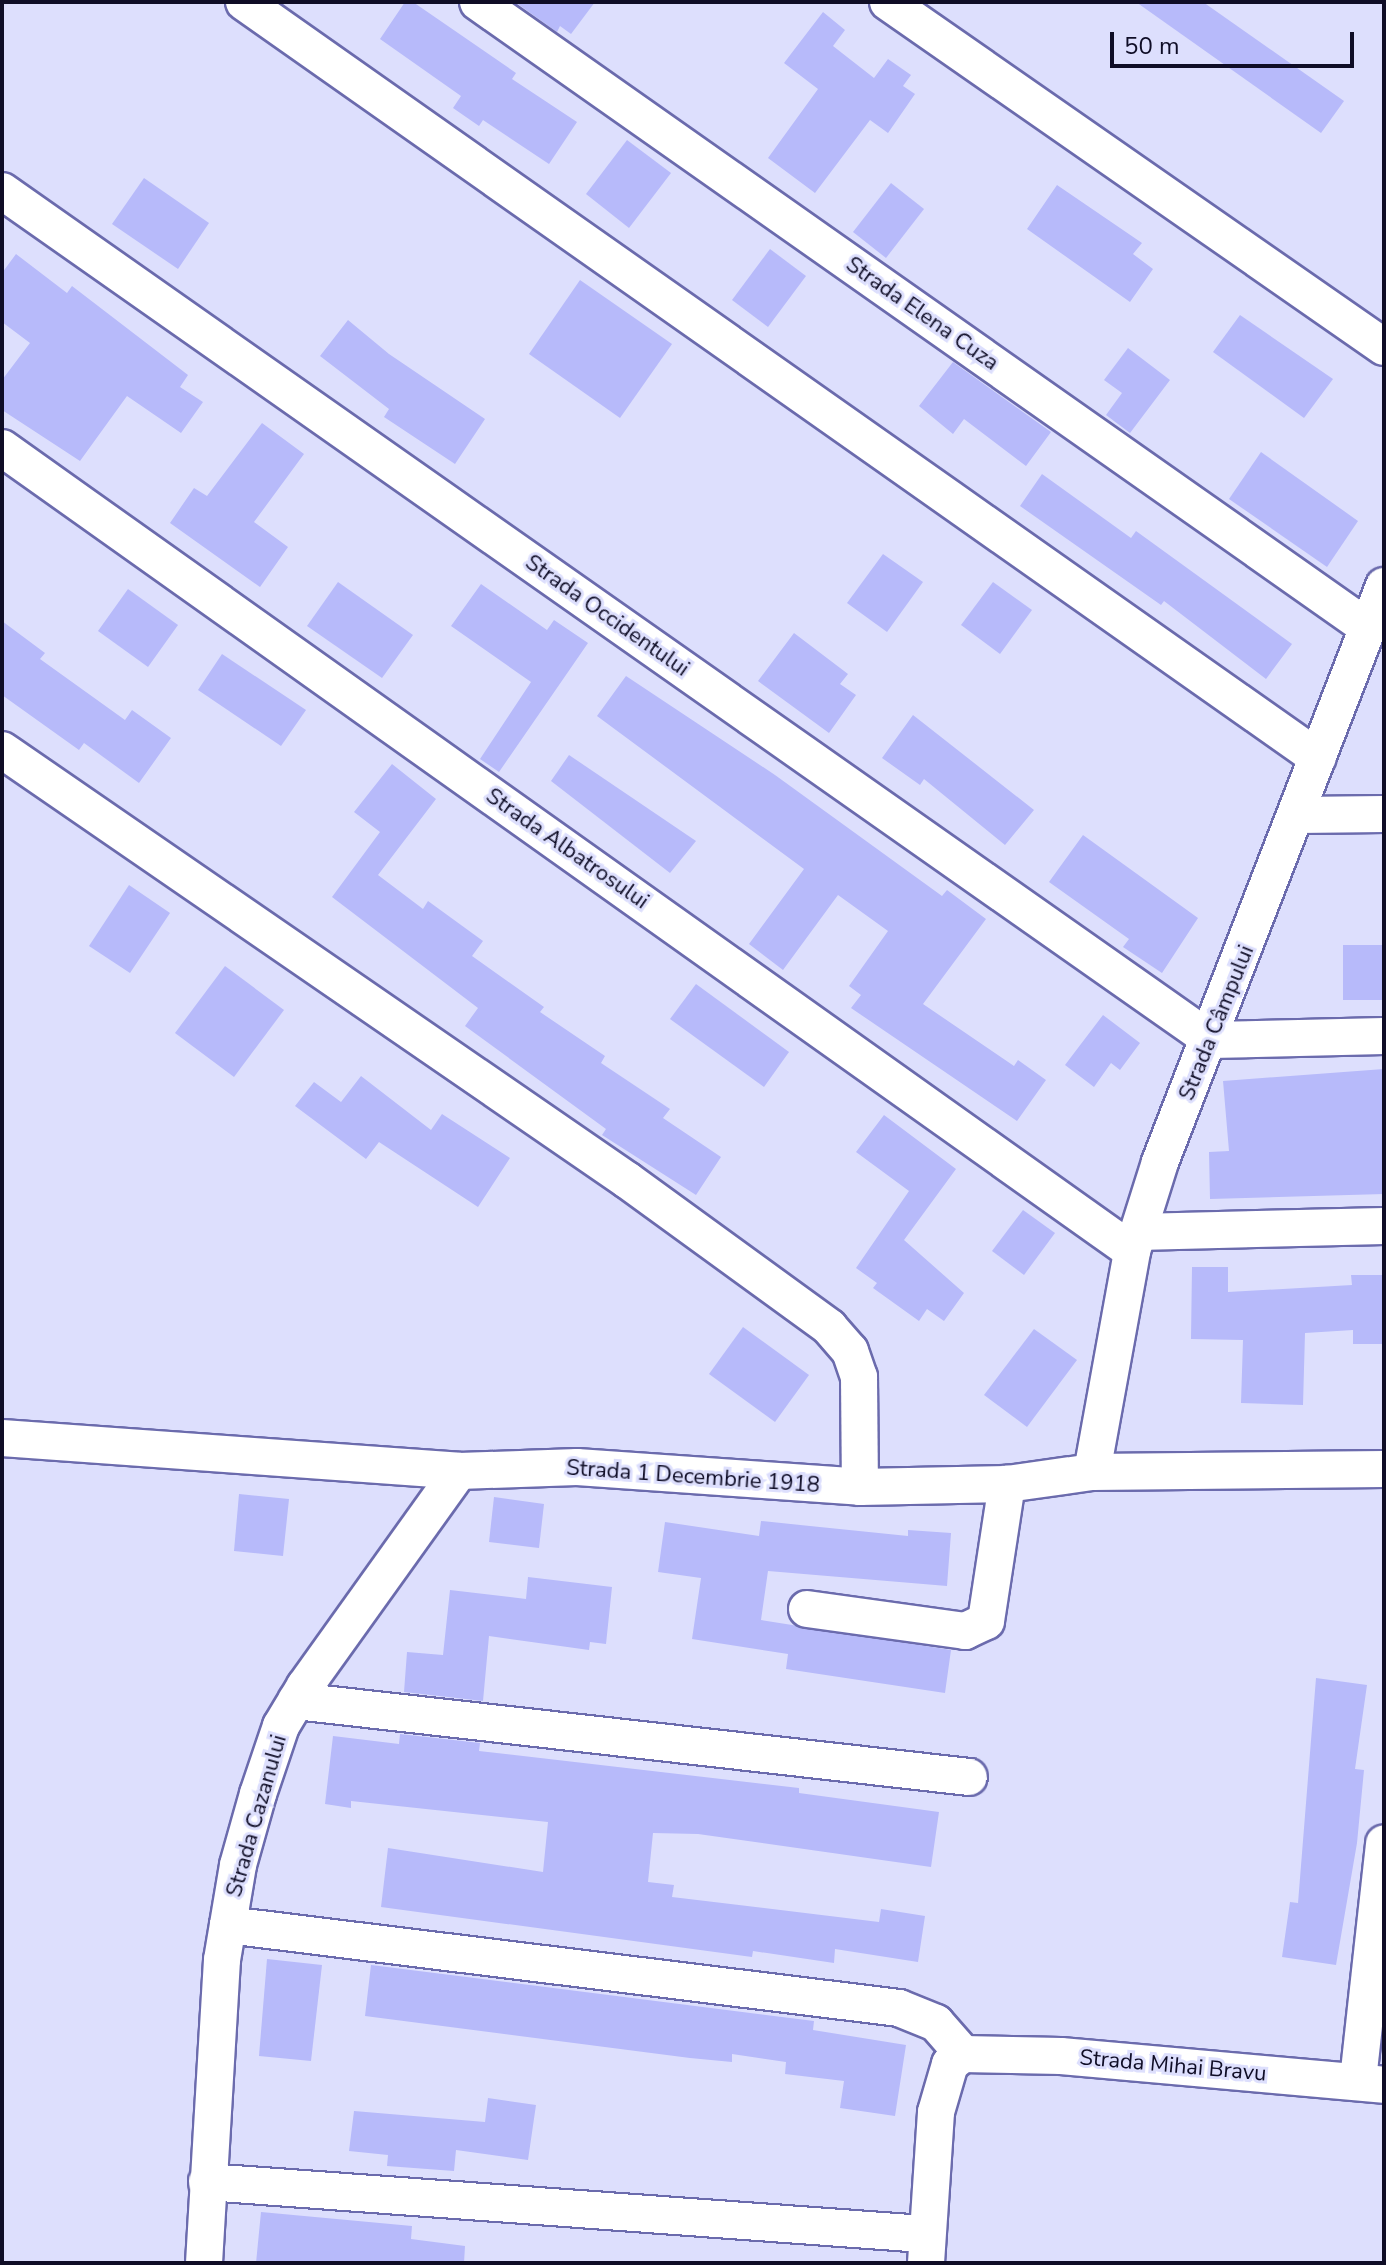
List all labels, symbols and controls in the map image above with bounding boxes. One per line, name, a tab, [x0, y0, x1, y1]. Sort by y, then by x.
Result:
scale bar	[1114, 16, 1358, 66]
text: 50 m	[1124, 30, 1180, 62]
street label: Strada Elena Cuza	[841, 252, 1003, 376]
street label: Strada Occidentului	[520, 550, 694, 682]
street label: Strada Albatrosului	[481, 783, 653, 915]
street label: Strada Câmpului	[1174, 942, 1260, 1104]
street label: Strada 1 Decembrie 1918	[565, 1455, 821, 1499]
street label: Strada Cazanului	[221, 1732, 293, 1900]
street label: Strada Mihai Bravu	[1078, 2045, 1268, 2087]

